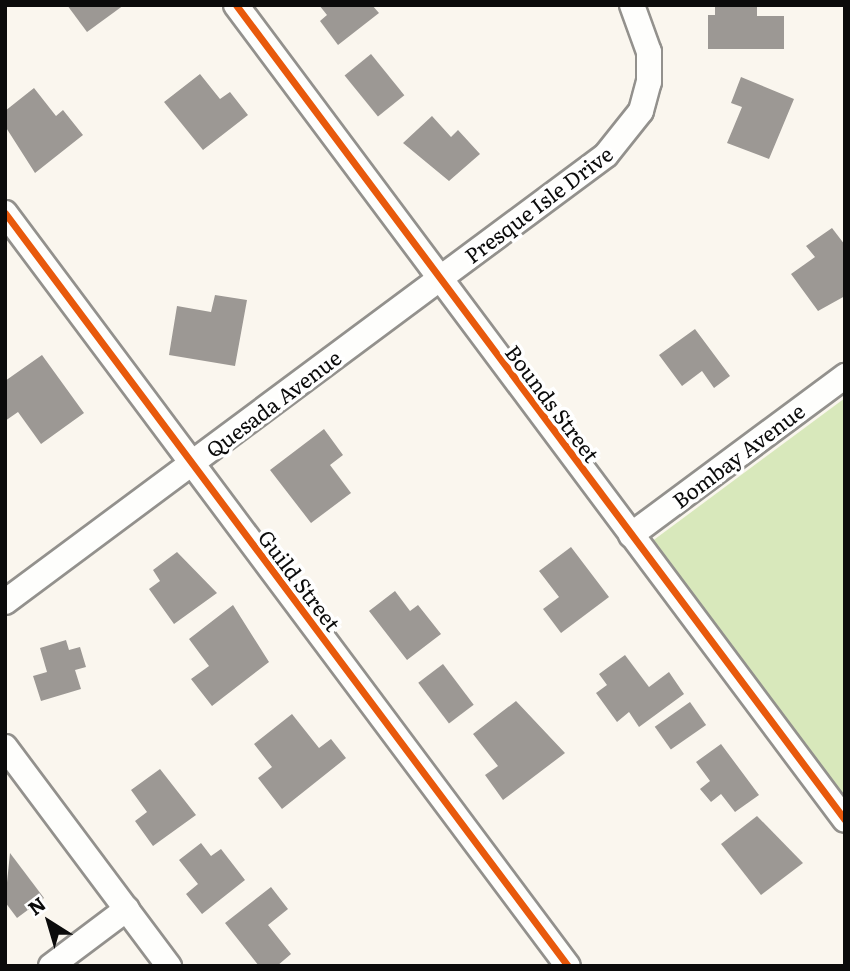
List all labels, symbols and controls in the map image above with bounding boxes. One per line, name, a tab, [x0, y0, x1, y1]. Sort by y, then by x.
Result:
street label: Presque Isle Drive	[459, 140, 617, 268]
street label: Bounds Street	[501, 340, 605, 466]
street label: Quesada Avenue	[200, 344, 346, 462]
street label: Bombay Avenue	[667, 397, 809, 513]
street label: Guild Street	[254, 524, 346, 636]
north arrow	[14, 887, 84, 957]
text: N	[22, 889, 51, 921]

